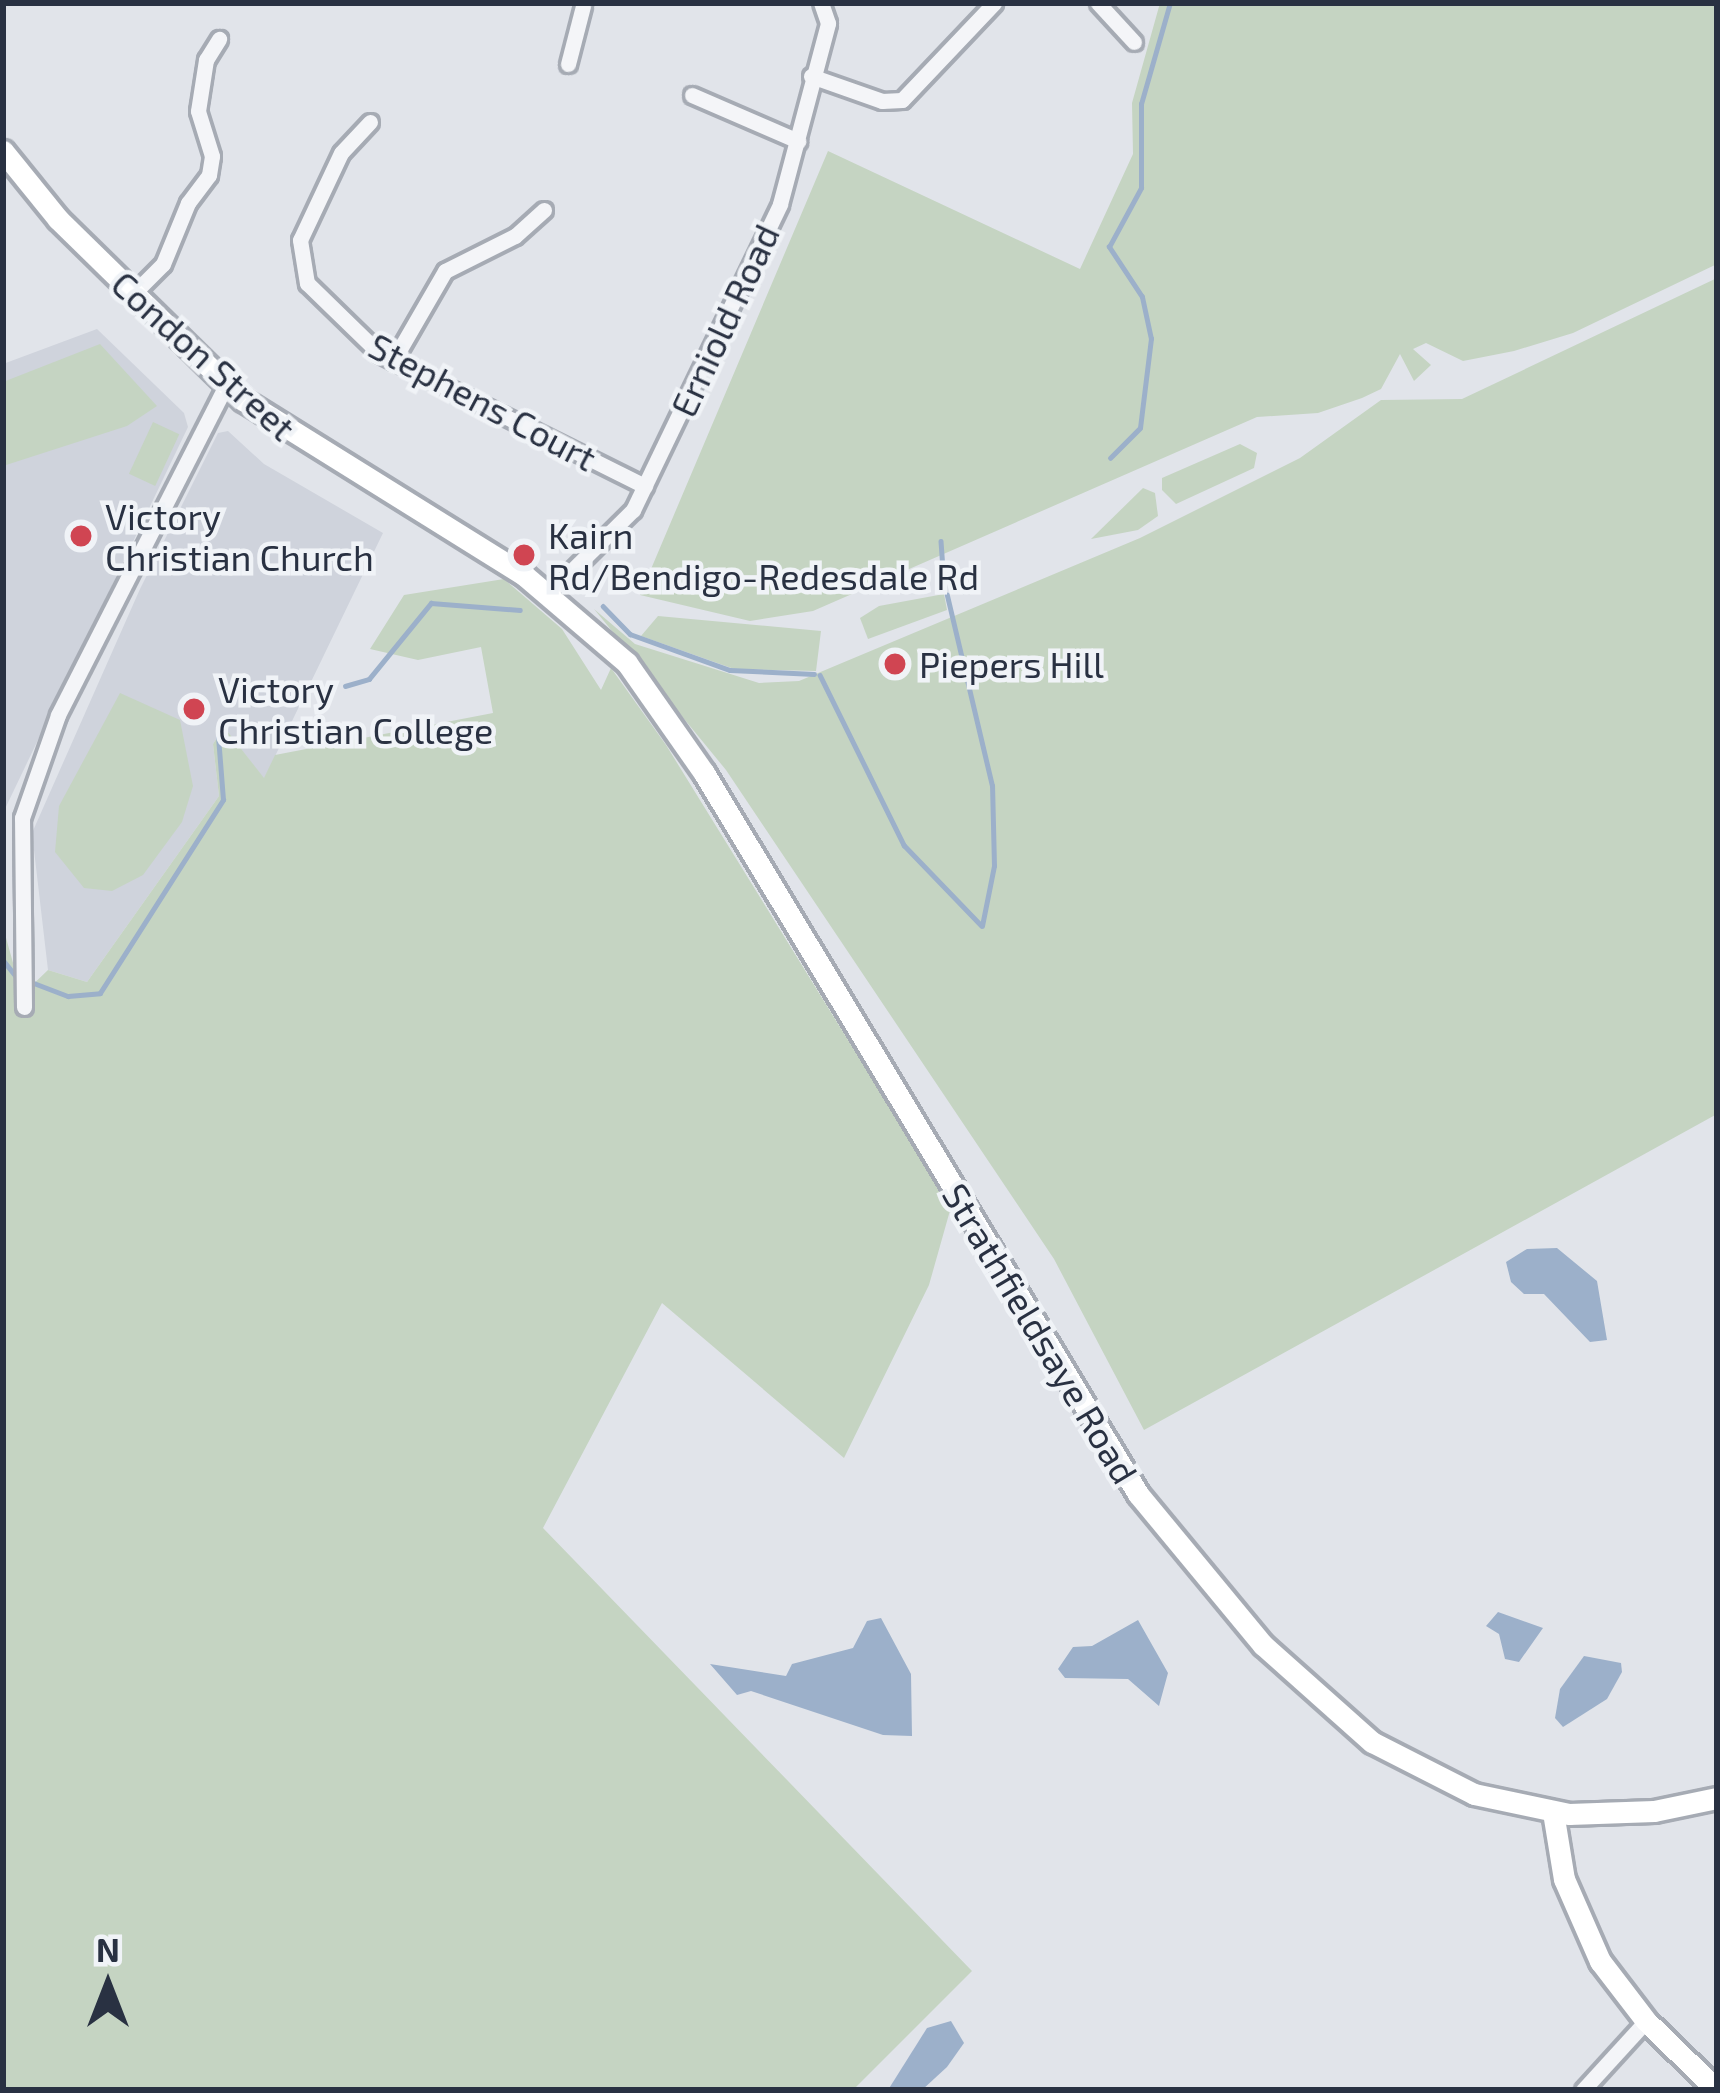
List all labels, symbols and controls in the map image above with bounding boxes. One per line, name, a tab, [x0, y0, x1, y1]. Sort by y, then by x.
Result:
street label: Erniold Road	[661, 217, 787, 423]
street label: Condon Street	[103, 261, 305, 449]
street label: Stephens Court	[362, 323, 604, 479]
place label: Victory Christian Church	[105, 493, 374, 578]
place label: Kairn Rd/Bendigo-Redesdale Rd	[548, 512, 979, 597]
marker: Victory Christian Church	[68, 523, 94, 549]
marker: Kairn Rd/Bendigo-Redesdale Rd	[511, 542, 537, 568]
place label: Piepers Hill	[919, 642, 1104, 686]
marker: Piepers Hill	[882, 651, 908, 677]
place label: Victory Christian College	[218, 666, 493, 751]
marker: Victory Christian College	[181, 696, 207, 722]
street label: Strathfieldsaye Road	[934, 1175, 1148, 1491]
north arrow	[48, 1925, 168, 2045]
text: N	[96, 1929, 120, 1969]

